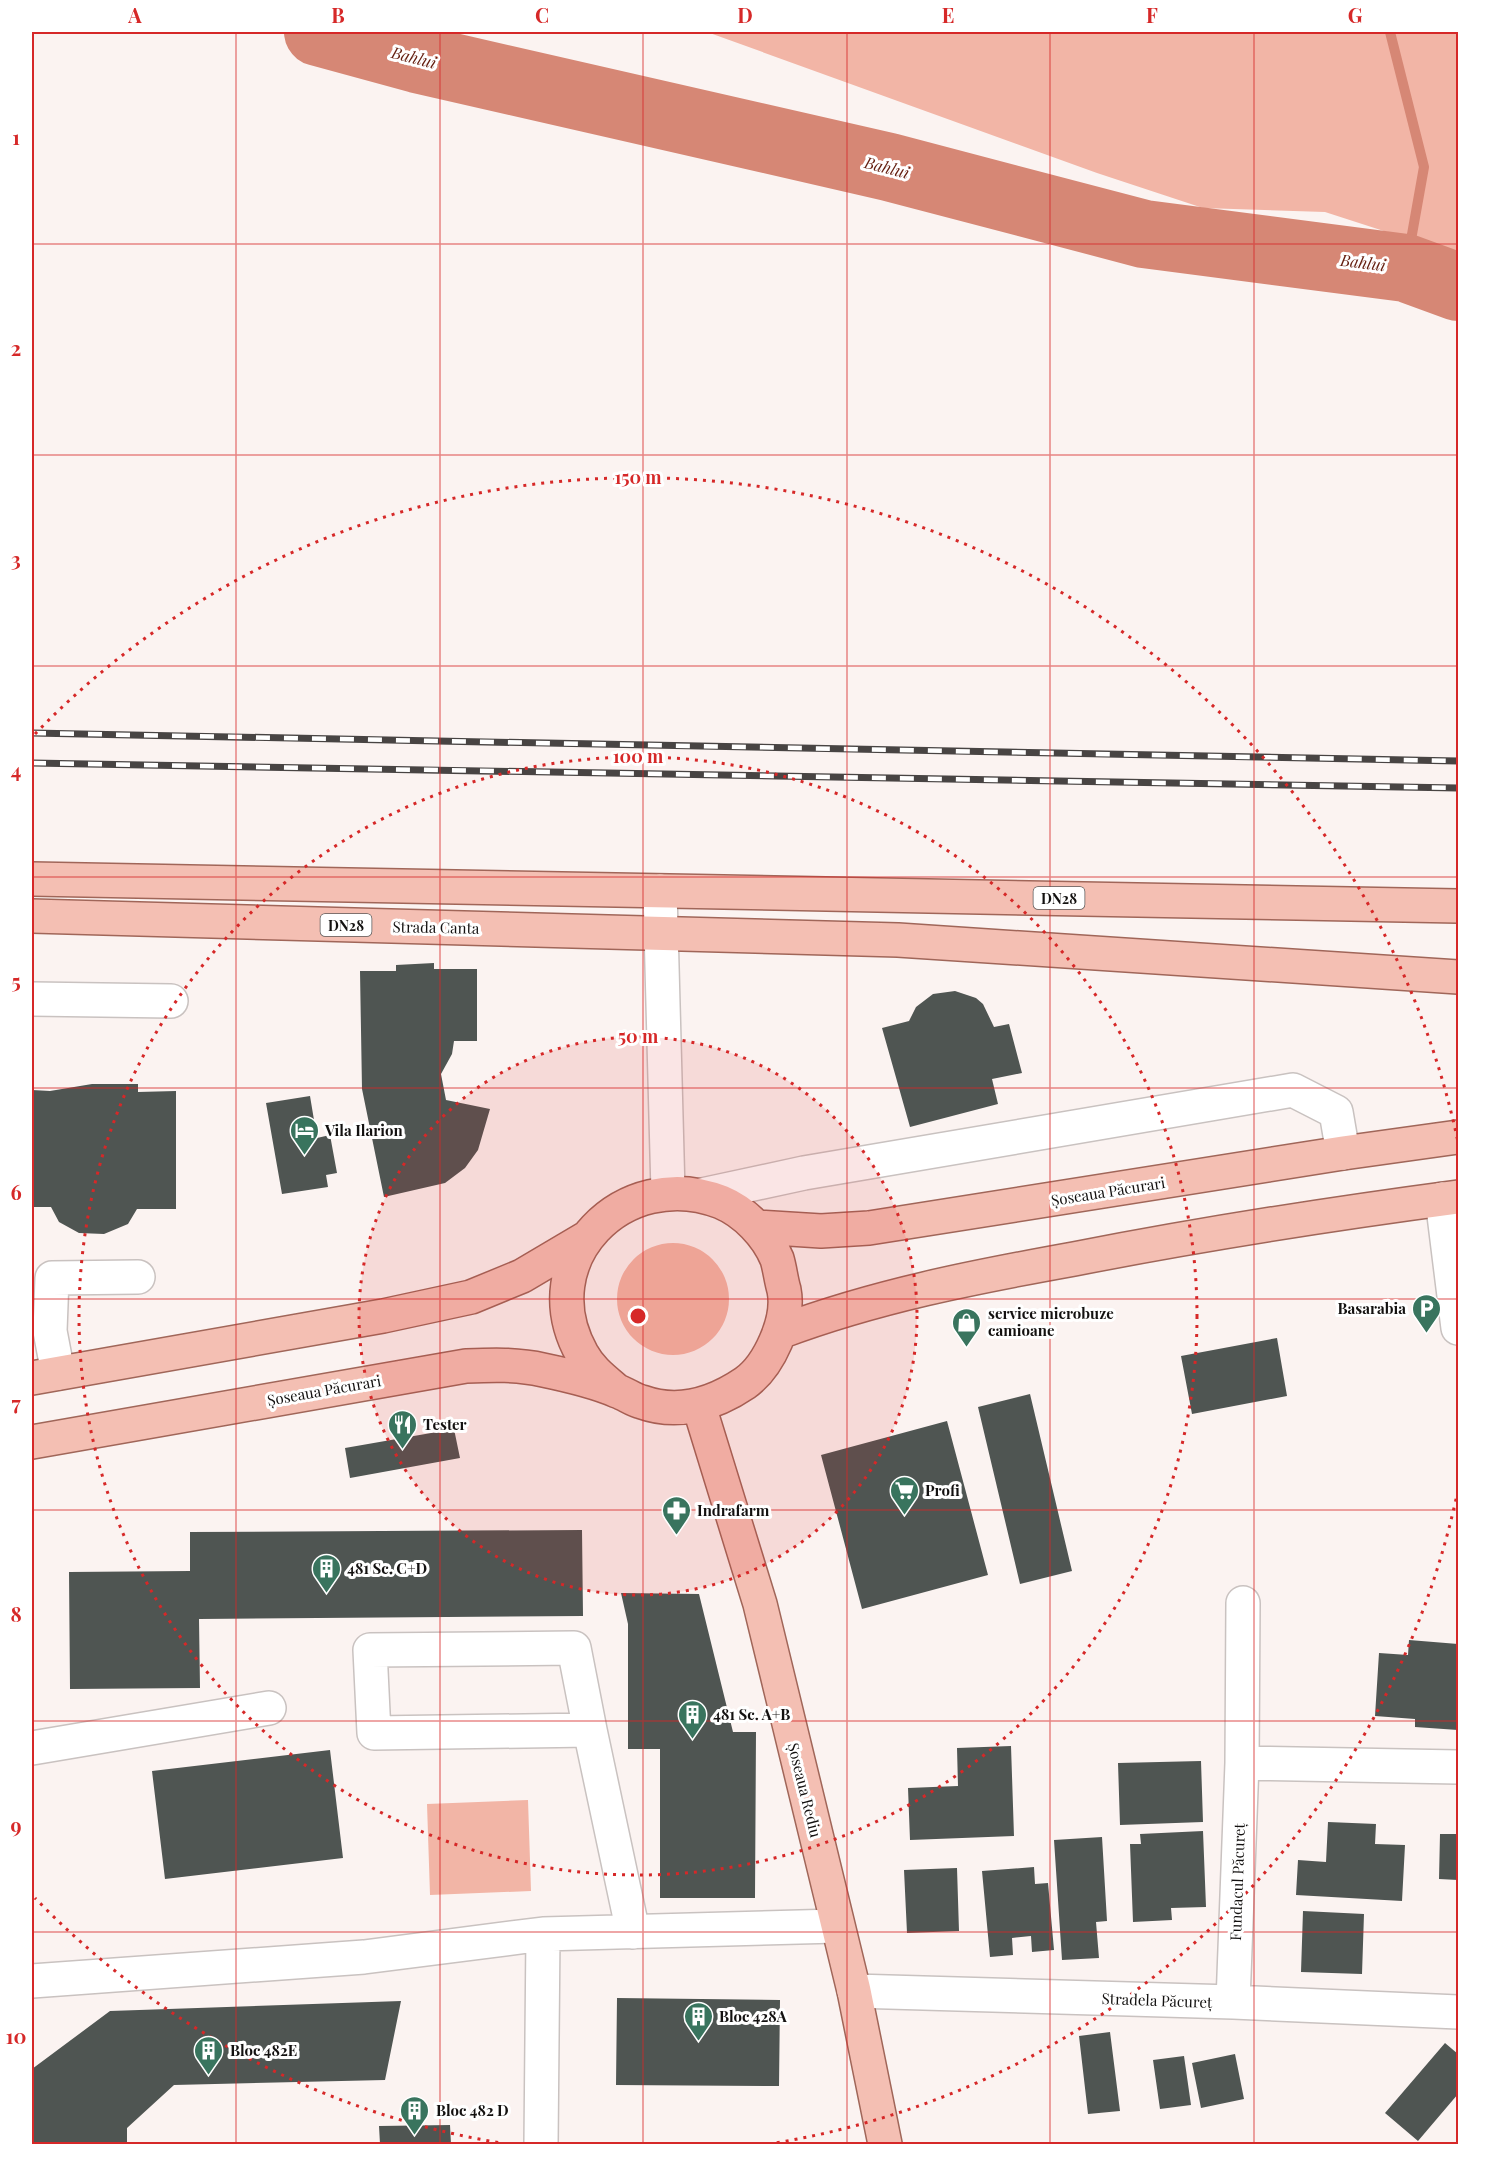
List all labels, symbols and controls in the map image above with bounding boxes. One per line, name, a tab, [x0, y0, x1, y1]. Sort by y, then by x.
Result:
text: A	[127, 1, 142, 28]
text: B	[331, 1, 345, 28]
text: C	[535, 1, 549, 28]
text: D	[737, 1, 753, 28]
text: E	[942, 1, 954, 28]
text: F	[1146, 1, 1158, 28]
text: G	[1348, 1, 1363, 28]
water label: Bahlui	[388, 41, 440, 73]
text: 1	[12, 123, 20, 150]
water label: Bahlui	[861, 151, 913, 183]
water label: Bahlui	[1338, 249, 1388, 275]
text: 2	[11, 334, 21, 361]
text: 150 m	[614, 465, 662, 489]
text: 3	[11, 545, 21, 572]
text: 100 m	[613, 744, 664, 768]
text: 4	[11, 756, 21, 783]
road number: DN28	[1034, 887, 1084, 909]
road number: DN28	[320, 914, 372, 936]
street label: Strada Canta	[392, 916, 480, 938]
text: 5	[11, 967, 21, 994]
text: 50 m	[618, 1024, 659, 1048]
hotel icon: Vila Ilarion	[288, 1114, 320, 1156]
place label: Vila Ilarion	[324, 1120, 403, 1140]
street label: Șoseaua Păcurari	[1050, 1172, 1167, 1210]
text: 6	[10, 1178, 22, 1205]
parking icon: Basarabia	[1411, 1292, 1443, 1334]
place label: Basarabia	[1337, 1298, 1406, 1318]
place label: service microbuze camioane	[988, 1303, 1114, 1340]
centre of rings	[628, 1306, 648, 1326]
shop icon: service microbuze camioane	[951, 1306, 983, 1348]
street label: Șoseaua Păcurari	[266, 1370, 383, 1410]
text: 7	[11, 1389, 21, 1416]
restaurant icon: Tester	[386, 1408, 418, 1450]
place label: Tester	[423, 1414, 467, 1434]
supermarket icon: Profi	[888, 1474, 920, 1516]
place label: Profi	[925, 1480, 960, 1500]
pharmacy icon: Indrafarm	[660, 1494, 692, 1536]
place label: Indrafarm	[697, 1500, 770, 1520]
building icon: 481 Sc. C+D	[310, 1552, 342, 1594]
place label: 481 Sc. C+D	[347, 1558, 427, 1578]
text: 8	[10, 1600, 22, 1627]
building icon: 481 Sc. A+B	[676, 1698, 708, 1740]
place label: 481 Sc. A+B	[713, 1704, 790, 1724]
street label: Șoseaua Rediu	[784, 1741, 826, 1840]
text: 9	[10, 1811, 22, 1838]
street label: Fundacul Păcureț	[1225, 1822, 1249, 1941]
street label: Stradela Păcureț	[1101, 1988, 1213, 2012]
building icon: Bloc 428A	[682, 2000, 714, 2042]
place label: Bloc 428A	[719, 2006, 788, 2026]
text: 10	[6, 2022, 26, 2049]
building icon: Bloc 482E	[193, 2034, 225, 2076]
place label: Bloc 482E	[230, 2040, 297, 2060]
building icon: Bloc 482 D	[399, 2094, 431, 2136]
place label: Bloc 482 D	[436, 2100, 509, 2120]

